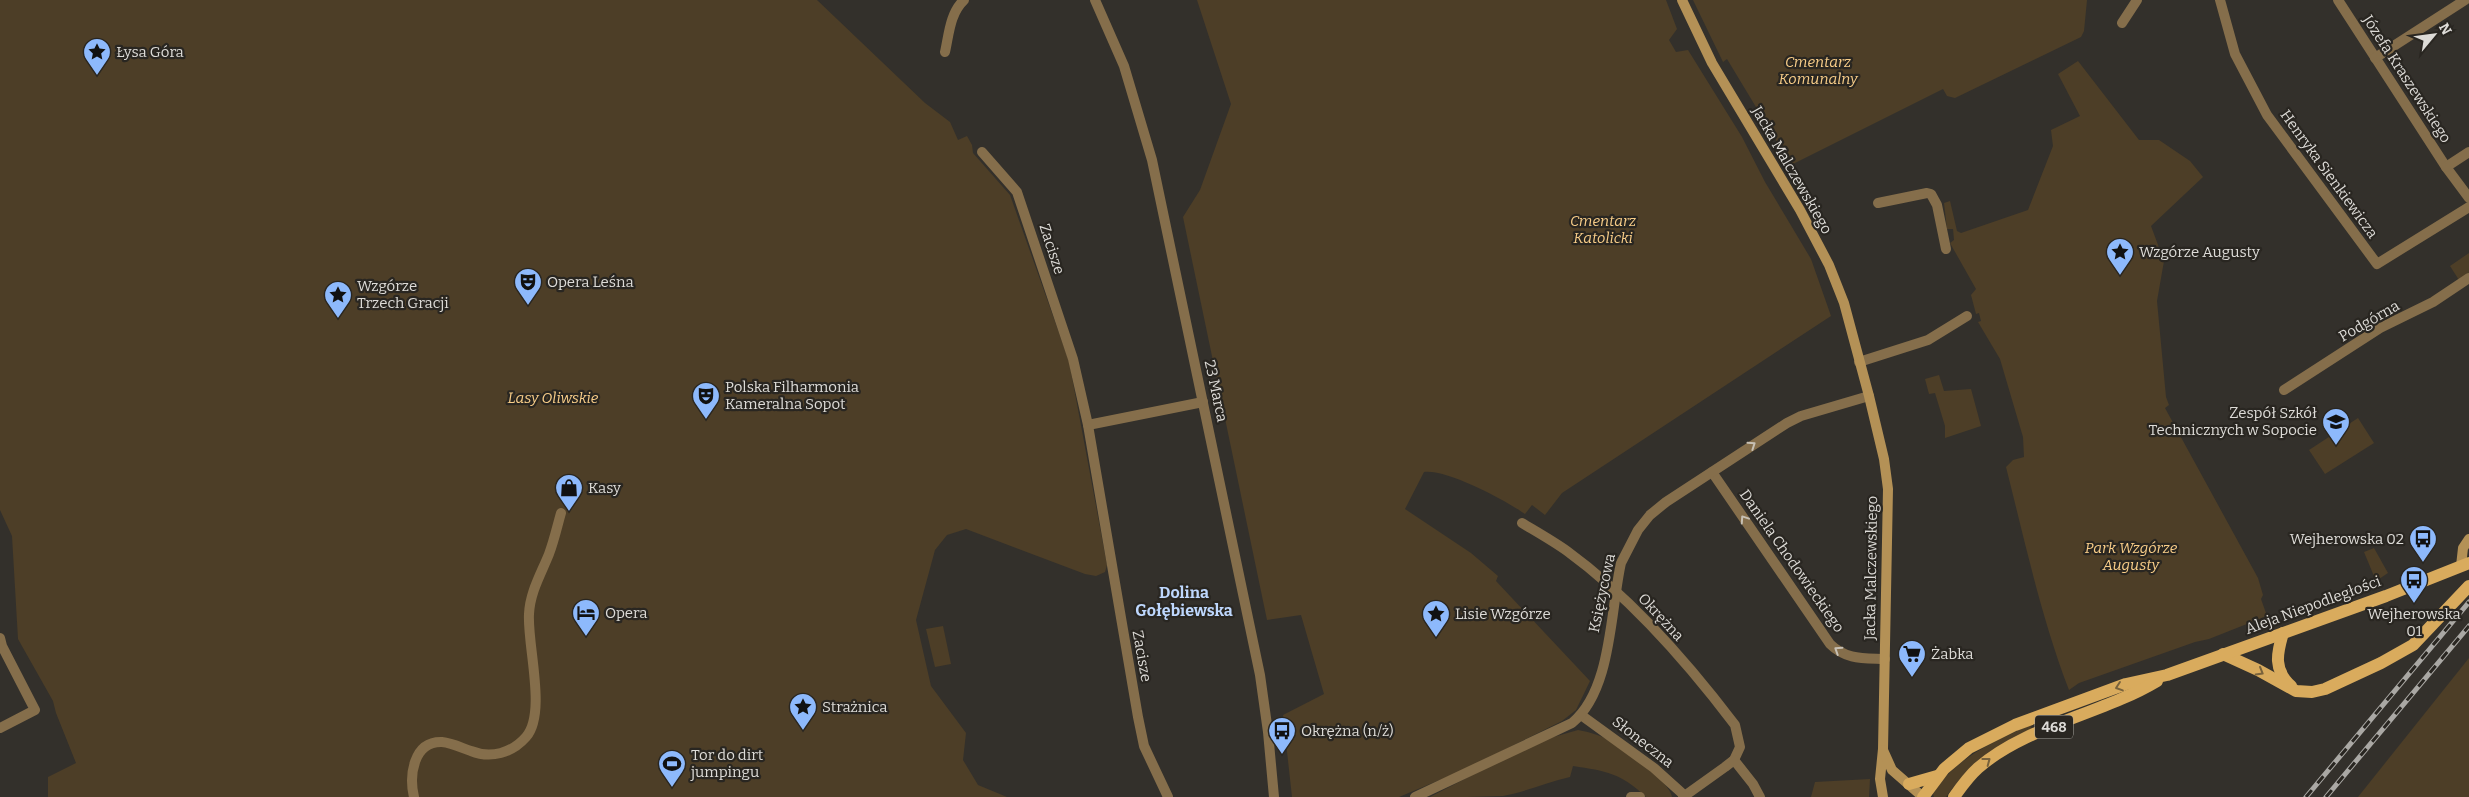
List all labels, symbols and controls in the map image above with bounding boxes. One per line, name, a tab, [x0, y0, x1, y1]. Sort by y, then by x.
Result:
north arrow	[2409, 10, 2459, 60]
street label: Józefa Kraszewskiego	[2358, 11, 2455, 146]
text: N	[2435, 20, 2455, 38]
place icon: Łysa Góra	[82, 37, 112, 76]
place label: Łysa Góra	[116, 43, 184, 61]
park label: Cmentarz Komunalny	[1778, 53, 1859, 88]
street label: Jacka Malczewskiego	[1748, 102, 1836, 237]
street label: Henryka Sienkiewicza	[2276, 106, 2382, 242]
park label: Cmentarz Katolicki	[1570, 212, 1636, 247]
street label: Zacisze	[1035, 221, 1069, 277]
place icon: Wzgórze Augusty	[2105, 237, 2135, 276]
place label: Wzgórze Augusty	[2139, 243, 2260, 261]
theatre icon: Opera Leśna	[513, 267, 543, 306]
place label: Opera Leśna	[547, 273, 634, 291]
place label: Wzgórze Trzech Gracji	[357, 277, 449, 312]
place icon: Wzgórze Trzech Gracji	[323, 280, 353, 319]
street label: Podgórna	[2335, 296, 2403, 346]
street label: 23 Marca	[1201, 358, 1231, 424]
place label: Polska Filharmonia Kameralna Sopot	[725, 378, 859, 413]
theatre icon: Polska Filharmonia Kameralna Sopot	[691, 381, 721, 420]
park label: Lasy Oliwskie	[508, 389, 599, 407]
place label: Zespół Szkół Technicznych w Sopocie	[2149, 404, 2317, 439]
school or university icon: Zespół Szkół Technicznych w Sopocie	[2321, 407, 2351, 446]
one-way arrow	[1747, 441, 1756, 451]
shop icon: Kasy	[554, 473, 584, 512]
place label: Kasy	[588, 479, 621, 497]
street label: Daniela Chodowieckiego	[1736, 486, 1848, 636]
street label: Jacka Malczewskiego	[1861, 496, 1881, 641]
one-way arrow	[1740, 515, 1750, 524]
bus stop icon: Wejherowska 02	[2408, 524, 2438, 563]
place label: Wejherowska 02	[2290, 530, 2404, 548]
park label: Park Wzgórze Augusty	[2085, 539, 2178, 574]
street label: Księżycowa	[1585, 552, 1619, 634]
bus stop icon: Wejherowska 01	[2399, 565, 2429, 604]
street label: Aleja Niepodległości	[2243, 572, 2384, 638]
district label: Dolina Gołębiewska	[1135, 583, 1233, 620]
street label: Okrężna	[1634, 589, 1688, 645]
hotel icon: Opera	[571, 598, 601, 637]
place icon: Lisie Wzgórze	[1421, 599, 1451, 638]
place label: Opera	[605, 604, 647, 622]
place label: Lisie Wzgórze	[1455, 605, 1551, 623]
place label: Wejherowska 01	[2367, 605, 2461, 640]
street label: Zacisze	[1129, 629, 1155, 683]
supermarket icon: Żabka	[1897, 639, 1927, 678]
place label: Żabka	[1931, 645, 1973, 663]
one-way arrow	[1834, 647, 1844, 656]
one-way arrow	[2255, 665, 2264, 675]
one-way arrow	[2116, 681, 2124, 691]
place icon: Strażnica	[788, 692, 818, 731]
place label: Strażnica	[822, 698, 887, 716]
street label: Słoneczna	[1609, 712, 1677, 772]
bus stop icon: Okrężna (n/ż)	[1267, 716, 1297, 755]
road number: 468	[2035, 716, 2073, 739]
place label: Okrężna (n/ż)	[1301, 722, 1394, 740]
place label: Tor do dirt jumpingu	[690, 746, 764, 781]
sports icon: Tor do dirt jumpingu	[657, 749, 687, 788]
one-way arrow	[1981, 759, 1990, 767]

